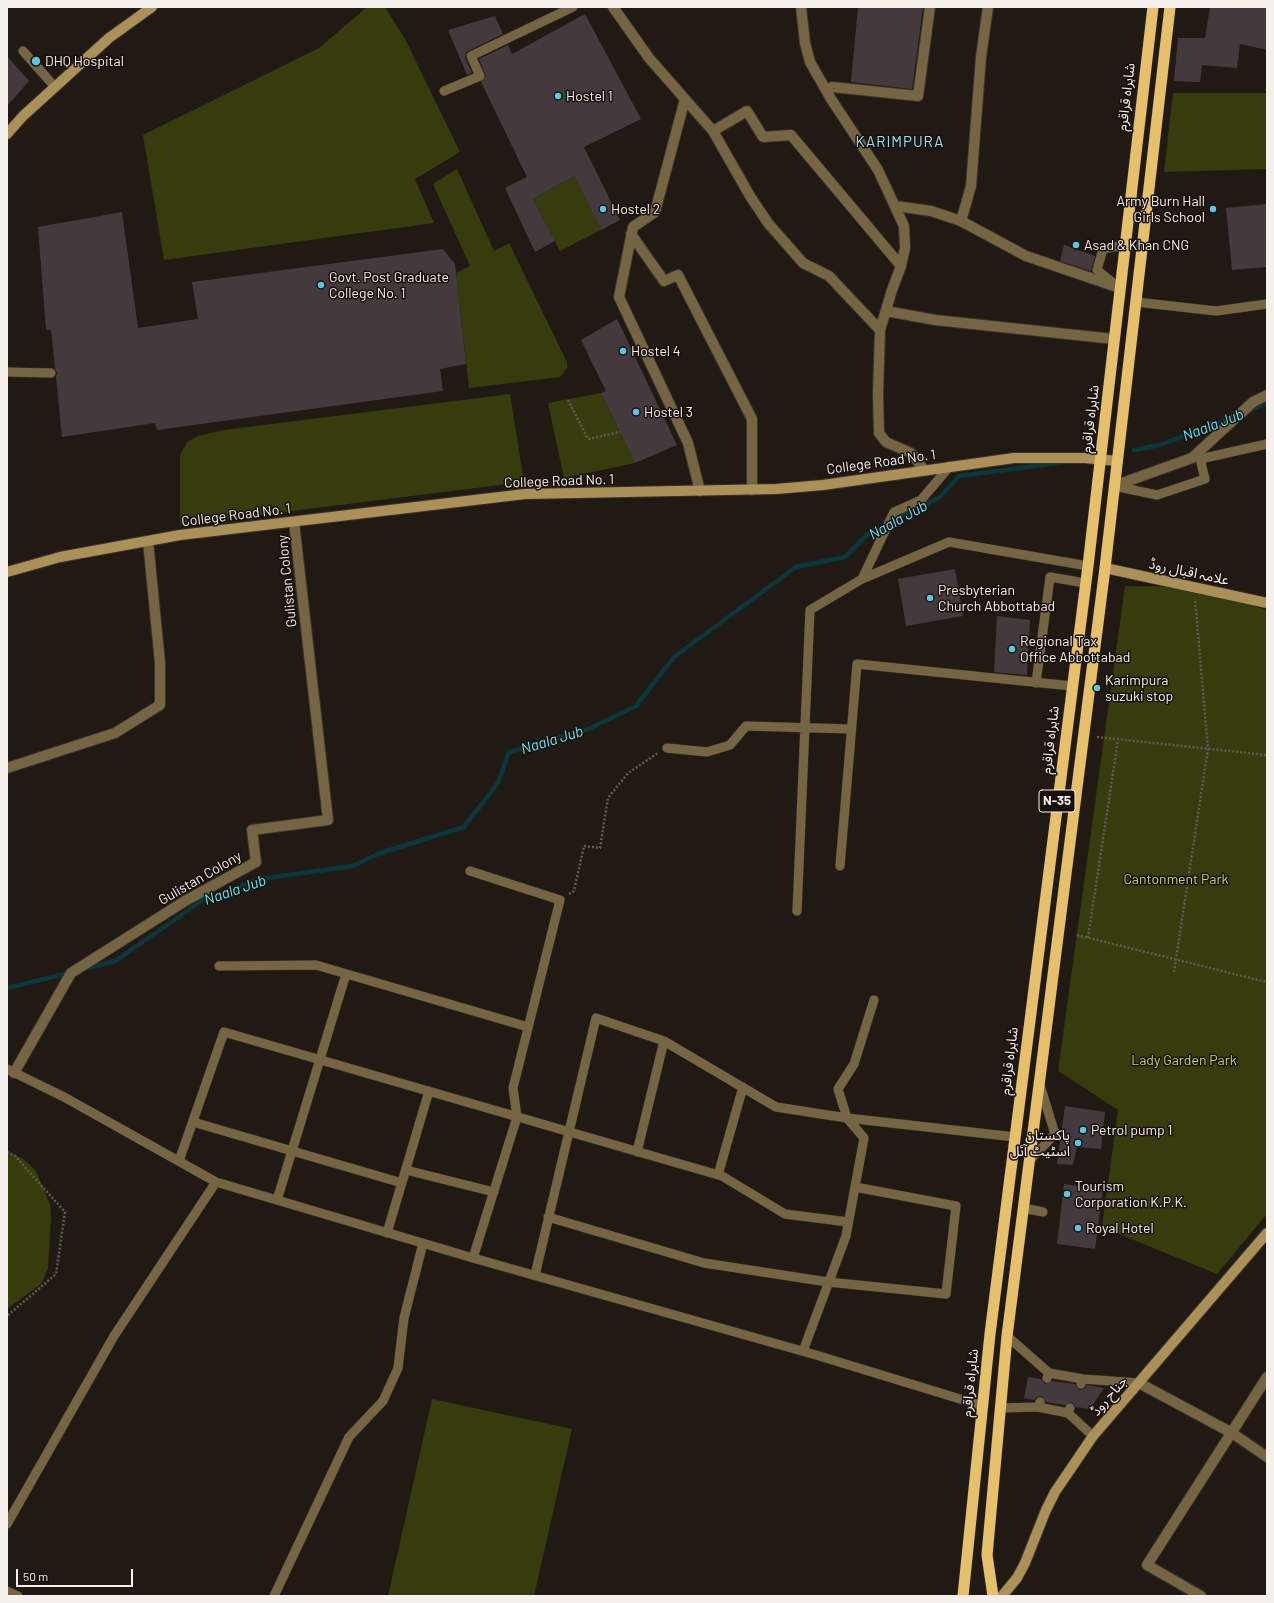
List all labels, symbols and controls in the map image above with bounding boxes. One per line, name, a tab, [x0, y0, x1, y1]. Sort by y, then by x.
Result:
place label: DHQ Hospital	[45, 53, 124, 69]
marker: DHQ Hospital	[30, 55, 42, 67]
street label: شاہراہ قراقرم	[1113, 62, 1139, 132]
place label: Hostel 1	[566, 88, 613, 104]
marker: Hostel 1	[553, 91, 563, 101]
district label: KARIMPURA	[856, 133, 944, 151]
place label: Army Burn Hall Girls School	[1116, 193, 1205, 226]
place label: Hostel 2	[611, 201, 660, 217]
marker: Hostel 2	[598, 204, 608, 214]
marker: Army Burn Hall Girls School	[1208, 204, 1218, 214]
place label: Asad & Khan CNG	[1084, 237, 1189, 253]
marker: Asad & Khan CNG	[1071, 240, 1081, 250]
place label: Govt. Post Graduate College No. 1	[329, 269, 449, 302]
marker: Govt. Post Graduate College No. 1	[316, 280, 326, 290]
place label: Hostel 4	[631, 343, 681, 359]
marker: Hostel 4	[618, 346, 628, 356]
street label: شاہراہ قراقرم	[1077, 384, 1103, 454]
place label: Hostel 3	[644, 404, 693, 420]
water label: Naala Jub	[1180, 405, 1246, 445]
marker: Hostel 3	[631, 407, 641, 417]
street label: College Road No. 1	[825, 446, 937, 478]
street label: College Road No. 1	[504, 471, 614, 491]
water label: Naala Jub	[866, 497, 930, 543]
street label: College Road No. 1	[180, 500, 292, 530]
street label: Gulistan Colony	[274, 534, 300, 628]
street label: علامہ اقبال روڈ	[1147, 555, 1231, 589]
place label: Presbyterian Church Abbottabad	[938, 582, 1055, 614]
marker: Presbyterian Church Abbottabad	[925, 593, 935, 603]
place label: Regional Tax Office Abbottabad	[1020, 633, 1130, 666]
marker: Regional Tax Office Abbottabad	[1007, 644, 1017, 654]
place label: Karimpura suzuki stop	[1105, 672, 1173, 704]
marker: Karimpura suzuki stop	[1092, 683, 1102, 693]
street label: شاہراہ قراقرم	[1037, 705, 1063, 775]
water label: Naala Jub	[519, 722, 585, 758]
road number: N-35	[1039, 790, 1075, 812]
street label: Gulistan Colony	[156, 847, 244, 909]
water label: Naala Jub	[202, 871, 268, 909]
park label: Cantonment Park	[1123, 871, 1229, 887]
street label: شاہراہ قراقرم	[996, 1026, 1022, 1096]
park label: Lady Garden Park	[1131, 1052, 1237, 1068]
place label: Petrol pump 1	[1091, 1122, 1172, 1138]
marker: Petrol pump 1	[1078, 1125, 1088, 1135]
place label: پاکستان اسٹیٹ آئل	[1010, 1127, 1070, 1160]
marker: پاکستان اسٹیٹ آئل	[1073, 1138, 1083, 1148]
place label: Tourism Corporation K.P.K.	[1075, 1178, 1187, 1210]
marker: Tourism Corporation K.P.K.	[1062, 1189, 1072, 1199]
place label: Royal Hotel	[1086, 1220, 1154, 1236]
marker: Royal Hotel	[1073, 1223, 1083, 1233]
street label: شاہراہ قراقرم	[958, 1348, 982, 1418]
street label: جناح روڈ	[1087, 1373, 1131, 1419]
scale bar	[18, 1561, 135, 1587]
text: 50 m	[23, 1569, 48, 1583]

